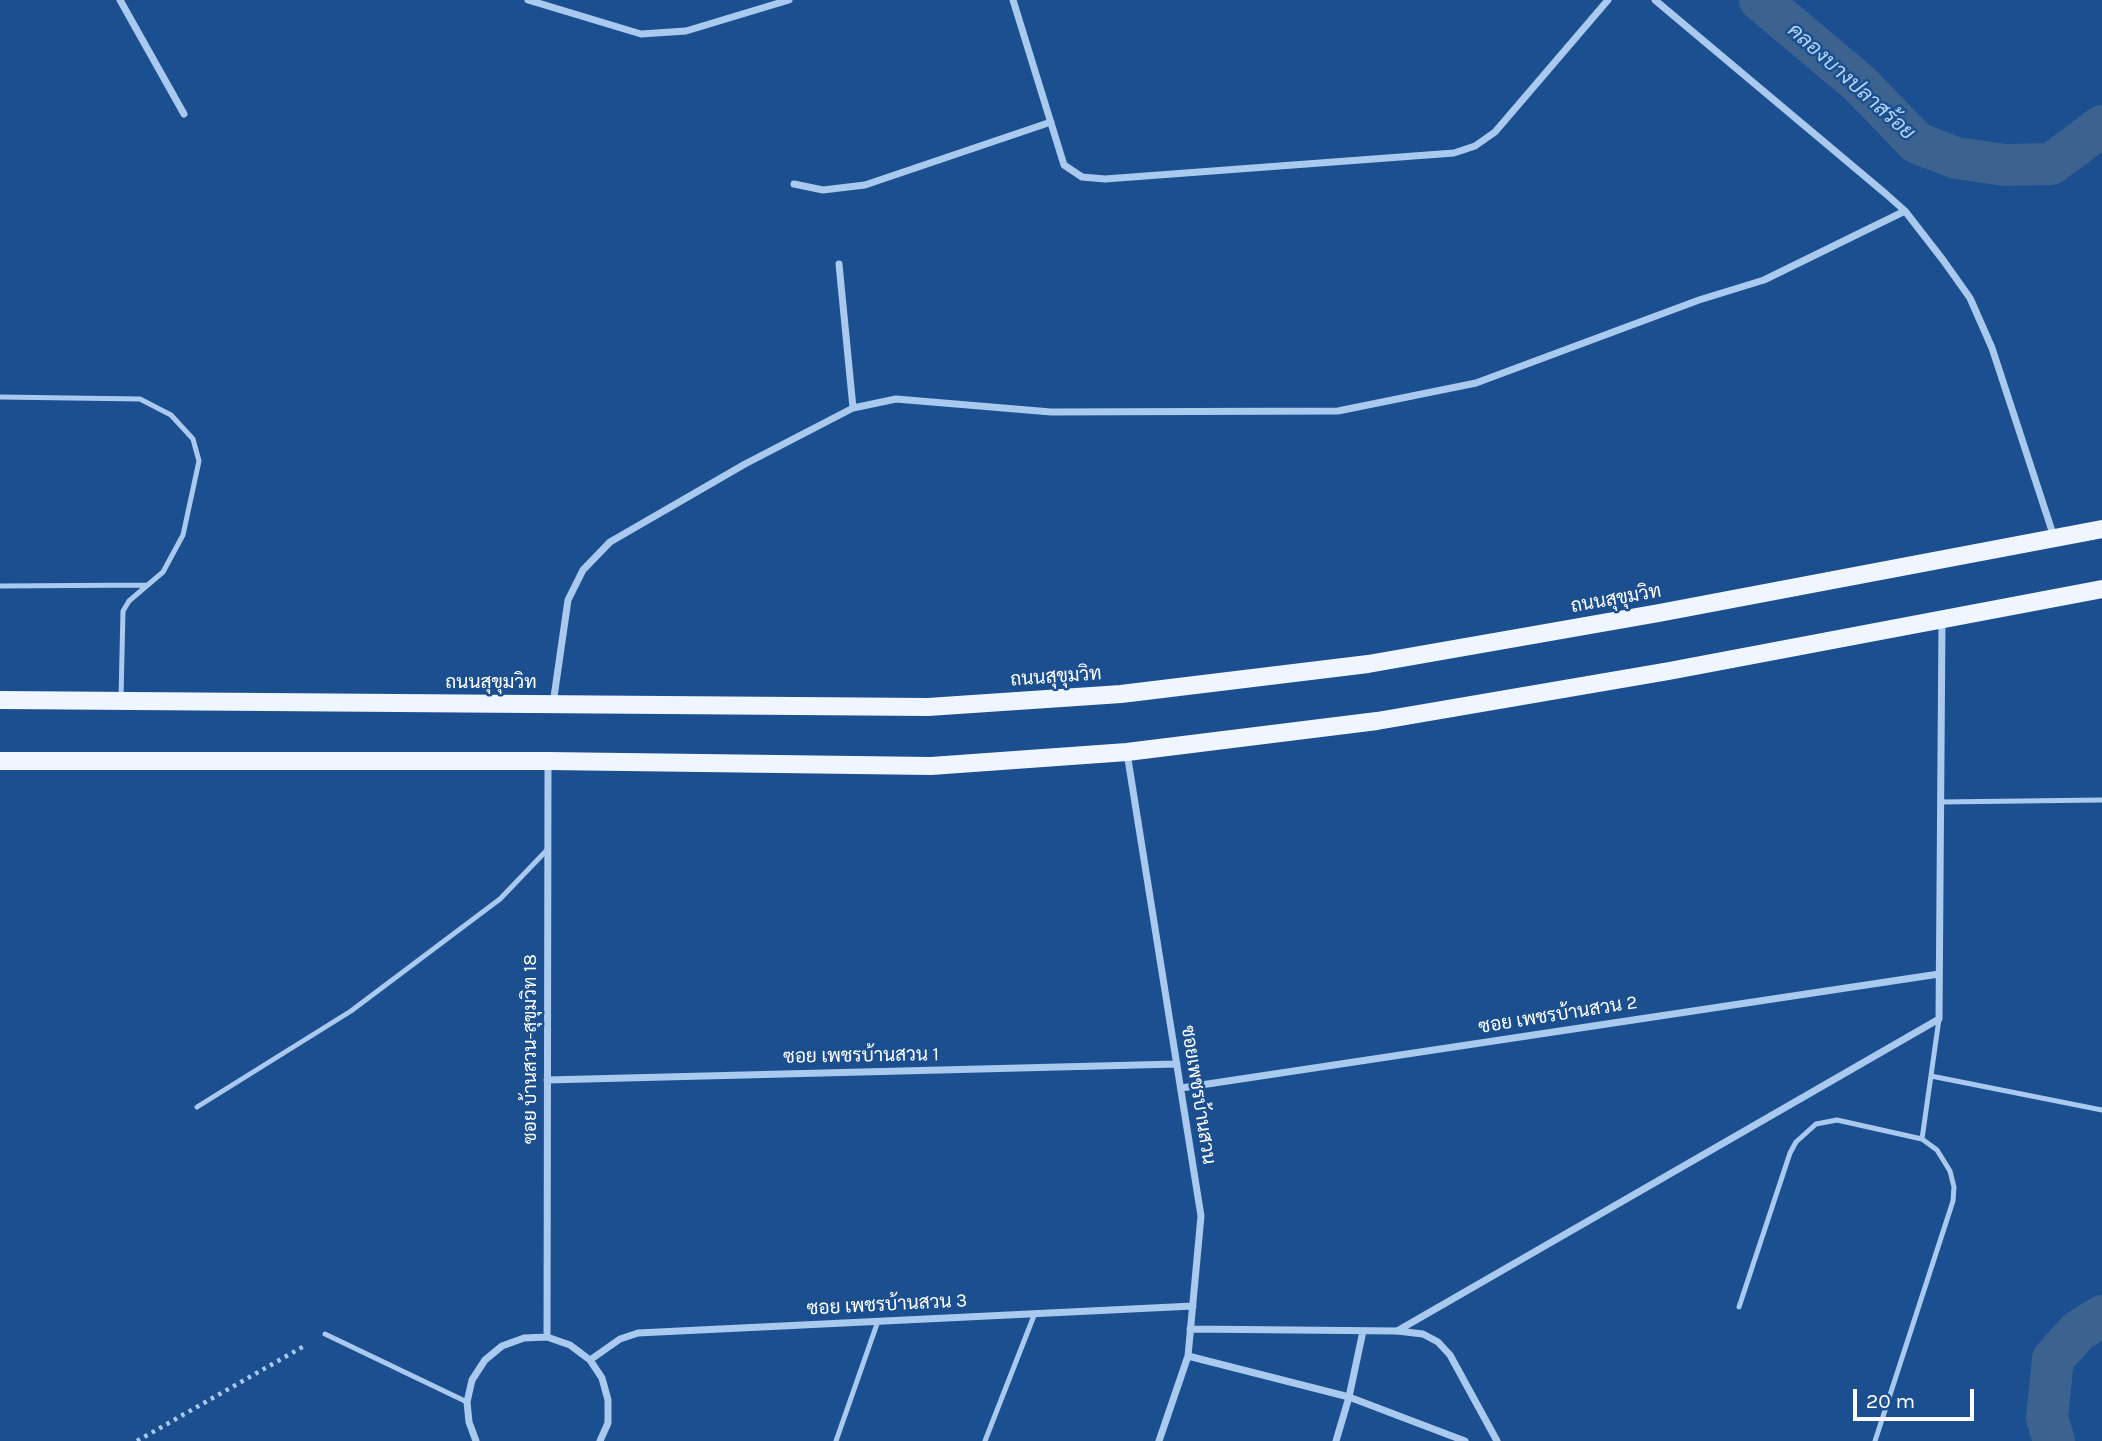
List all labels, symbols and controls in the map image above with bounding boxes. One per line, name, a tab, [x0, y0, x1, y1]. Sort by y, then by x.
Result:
water label: คลองบางปลาสร้อย	[1782, 18, 1920, 146]
street label: ถนนสุขุมวิท	[1569, 580, 1663, 618]
street label: ถนนสุขุมวิท	[1010, 662, 1102, 692]
street label: ถนนสุขุมวิท	[445, 672, 537, 694]
street label: ซอย บ้านสวน-สุขุมวิท 18	[520, 954, 542, 1144]
street label: ซอย เพชรบ้านสวน 2	[1477, 991, 1639, 1039]
street label: ซอยเพชรบ้านสวน	[1176, 1024, 1220, 1166]
street label: ซอย เพชรบ้านสวน 1	[783, 1043, 939, 1069]
street label: ซอย เพชรบ้านสวน 3	[806, 1289, 968, 1321]
scale bar	[1857, 1374, 1978, 1418]
text: 20 m	[1866, 1389, 1915, 1413]

